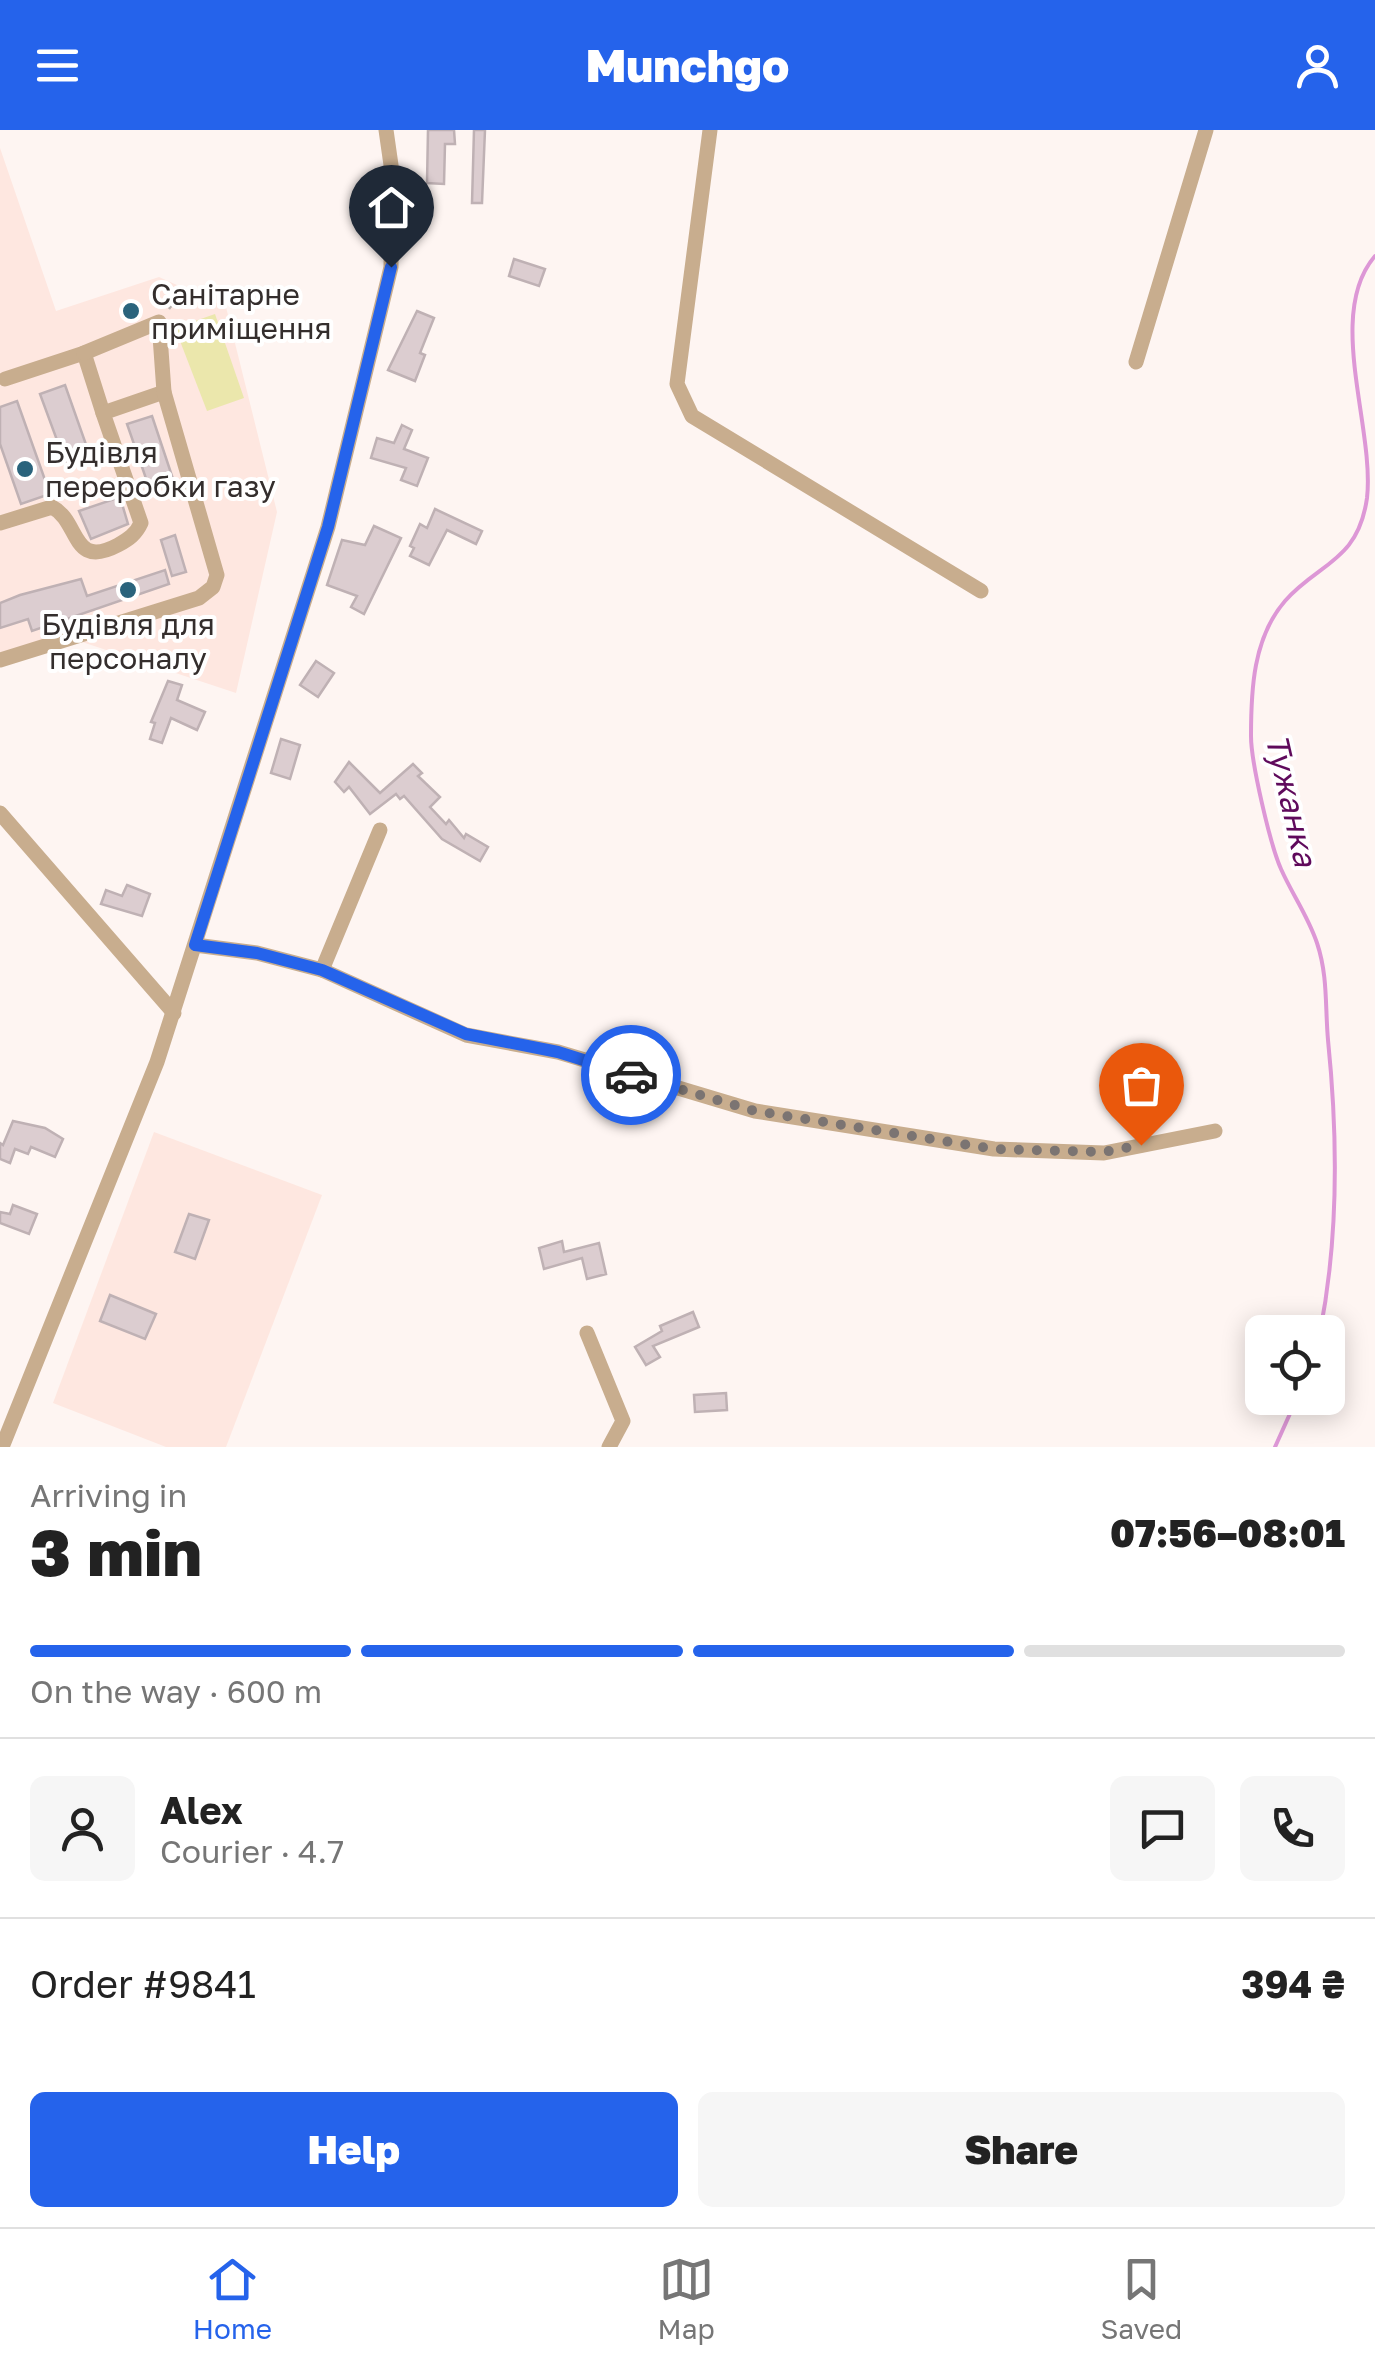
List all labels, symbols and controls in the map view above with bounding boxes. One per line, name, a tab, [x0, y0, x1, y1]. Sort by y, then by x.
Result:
icon: menu	[30, 38, 85, 93]
text: Munchgo	[586, 38, 789, 92]
icon: person	[1290, 38, 1345, 93]
pin	[349, 165, 434, 268]
icon: home	[364, 180, 419, 235]
place label: Санітарне приміщення	[151, 276, 332, 346]
marker: Санітарне приміщення	[120, 300, 142, 322]
place label: Будівля переробки газу	[45, 434, 276, 504]
marker: Будівля переробки газу	[14, 458, 36, 480]
marker: Будівля для персоналу	[117, 579, 139, 601]
place label: Будівля для персоналу	[41, 606, 215, 676]
water label: Тужанка	[1258, 730, 1326, 872]
courier	[581, 1025, 681, 1125]
pin	[1099, 1043, 1184, 1146]
icon: car	[604, 1048, 659, 1103]
icon: bag	[1114, 1058, 1169, 1113]
map controls	[1245, 1315, 1345, 1415]
button: locate	[1245, 1315, 1345, 1415]
text: Arriving in	[30, 1476, 187, 1514]
text: 07:56–08:01	[1110, 1510, 1345, 1555]
text: 3 min	[30, 1512, 202, 1590]
text: On the way · 600 m	[30, 1672, 322, 1710]
button: person	[30, 1776, 135, 1881]
button: chat	[1110, 1776, 1215, 1881]
button: phone	[1240, 1776, 1345, 1881]
text: Alex	[160, 1787, 243, 1832]
text: Courier · 4.7	[160, 1832, 344, 1870]
text: Order #9841	[30, 1961, 256, 2006]
text: 394 ₴	[1241, 1961, 1345, 2006]
button: Help	[30, 2092, 678, 2207]
button: Share	[698, 2092, 1345, 2207]
tab: Home	[193, 2252, 272, 2345]
tab: Map	[658, 2252, 715, 2345]
tab: Saved	[1100, 2252, 1182, 2345]

